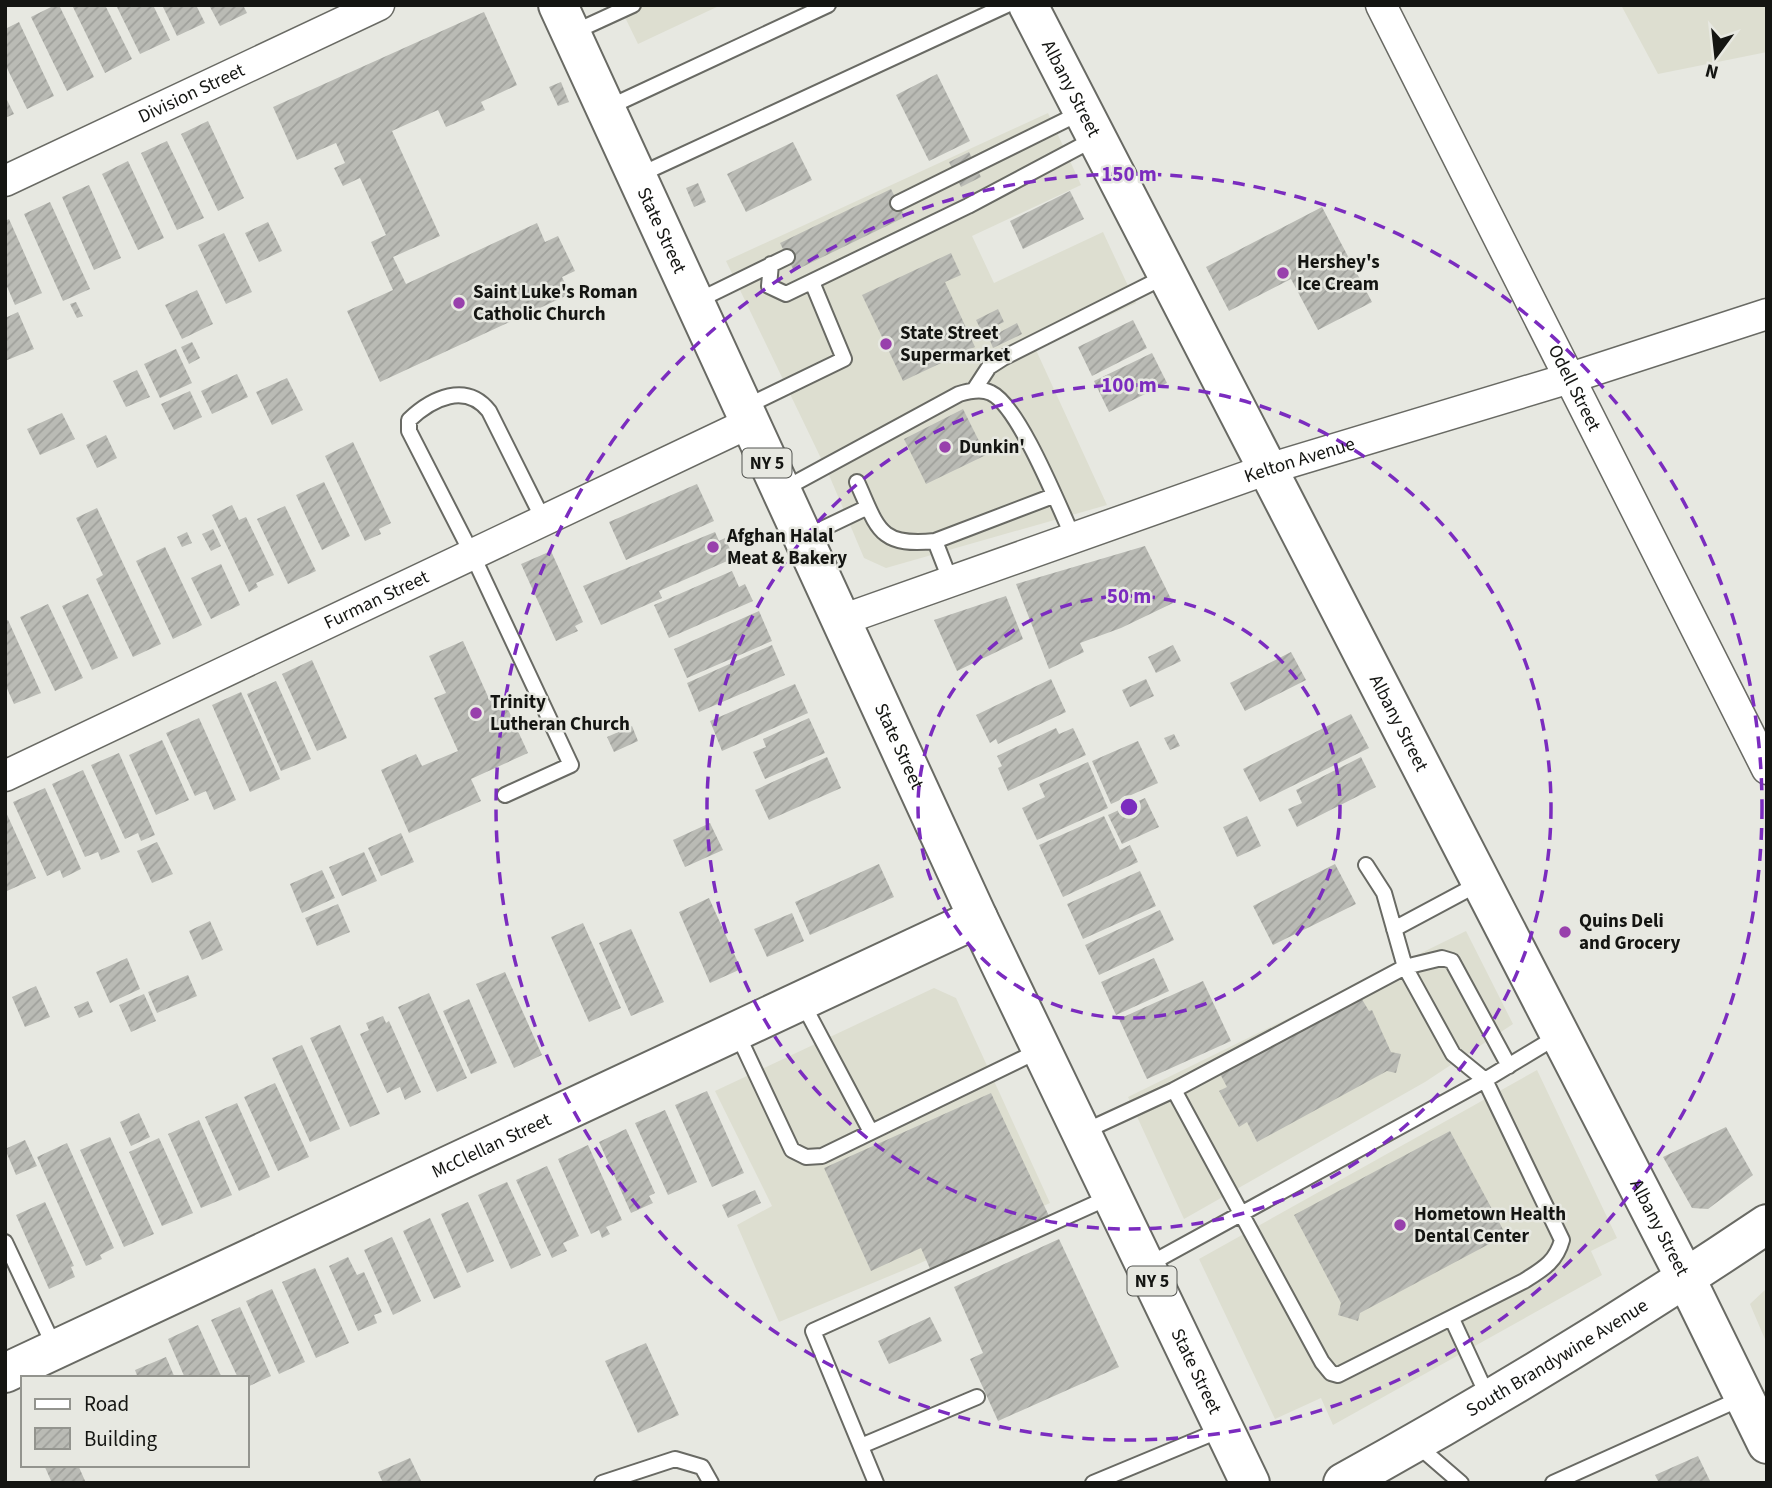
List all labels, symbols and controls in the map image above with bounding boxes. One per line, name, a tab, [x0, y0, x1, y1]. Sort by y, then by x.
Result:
north arrow	[1681, 21, 1751, 91]
street label: Albany Street	[1035, 35, 1108, 142]
street label: Division Street	[134, 56, 250, 130]
text: N	[1702, 56, 1722, 86]
text: 150 m	[1101, 159, 1157, 189]
street label: State Street	[630, 183, 693, 278]
place label: Hershey's Ice Cream	[1297, 249, 1380, 298]
marker: Hershey's Ice Cream	[1275, 265, 1291, 281]
place label: Saint Luke's Roman Catholic Church	[473, 279, 638, 328]
marker: Saint Luke's Roman Catholic Church	[451, 295, 467, 311]
place label: State Street Supermarket	[900, 320, 1010, 369]
marker: State Street Supermarket	[878, 336, 894, 352]
street label: Odell Street	[1541, 340, 1608, 436]
text: 100 m	[1101, 370, 1157, 400]
street label: Kelton Avenue	[1241, 430, 1358, 490]
place label: Dunkin'	[959, 434, 1025, 461]
marker: Dunkin'	[937, 439, 953, 455]
road number: NY 5	[742, 448, 792, 477]
place label: Afghan Halal Meat & Bakery	[726, 523, 847, 572]
marker: Afghan Halal Meat & Bakery	[705, 539, 721, 555]
street label: Furman Street	[319, 563, 434, 636]
text: 50 m	[1107, 581, 1151, 611]
street label: Albany Street	[1363, 670, 1435, 777]
place label: Trinity Lutheran Church	[490, 689, 630, 738]
street label: State Street	[868, 699, 931, 794]
marker: Trinity Lutheran Church	[468, 705, 484, 721]
centre of rings	[1117, 795, 1141, 819]
place label: Quins Deli and Grocery	[1579, 908, 1681, 957]
marker: Quins Deli and Grocery	[1557, 924, 1573, 940]
street label: McClellan Street	[427, 1106, 556, 1185]
street label: Albany Street	[1623, 1174, 1696, 1281]
place label: Hometown Health Dental Center	[1414, 1201, 1566, 1250]
marker: Hometown Health Dental Center	[1392, 1217, 1408, 1233]
road number: NY 5	[1128, 1266, 1176, 1296]
street label: South Brandywine Avenue	[1461, 1292, 1653, 1424]
street label: State Street	[1164, 1324, 1229, 1419]
legend	[21, 1376, 248, 1467]
text: Road	[84, 1389, 129, 1419]
text: Building	[84, 1424, 158, 1454]

